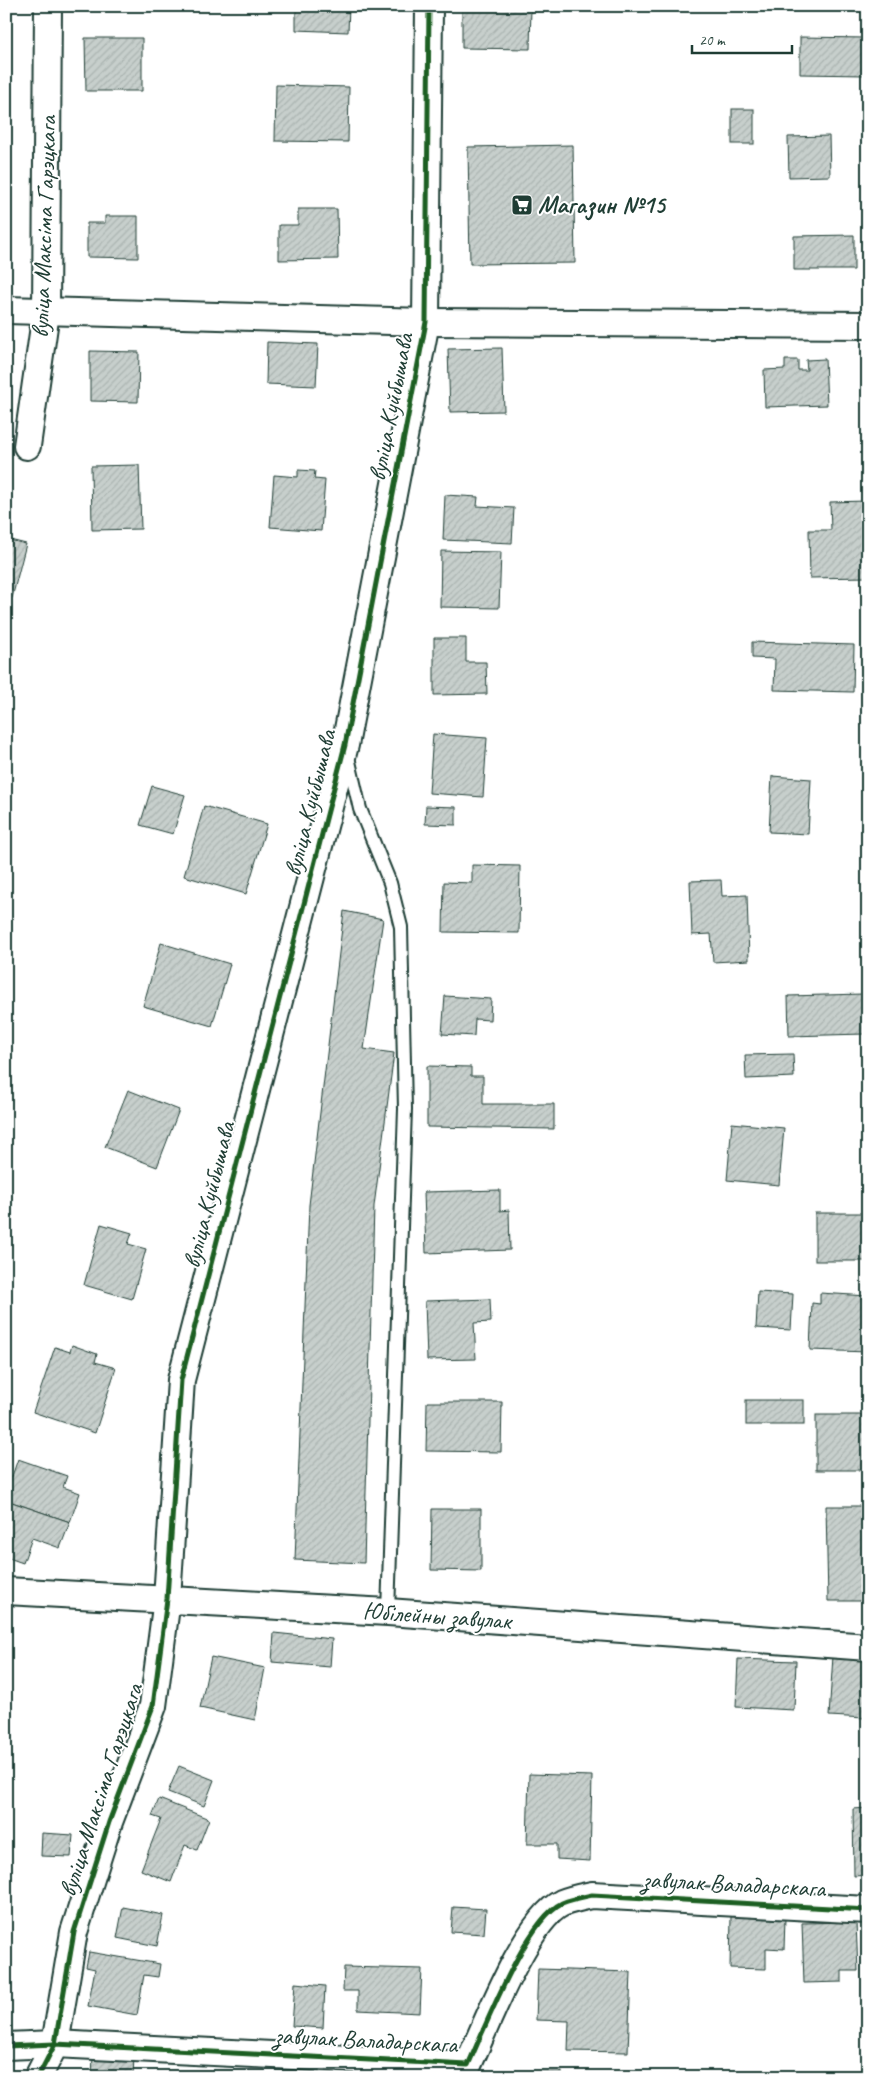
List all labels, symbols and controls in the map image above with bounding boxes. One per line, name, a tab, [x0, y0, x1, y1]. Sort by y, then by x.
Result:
scale bar	[692, 22, 792, 54]
text: 20 m	[699, 31, 726, 50]
street label: вуліца Максіма Гарэцкага	[24, 113, 64, 339]
place label: Магазин №15	[538, 189, 667, 221]
supermarket icon: Магазин №15	[510, 193, 534, 217]
street label: вуліца Куйбышава	[361, 329, 421, 484]
street label: вуліца Куйбышава	[276, 725, 344, 879]
street label: вуліца Куйбышава	[175, 1117, 243, 1271]
street label: Юбілейны завулак	[362, 1595, 515, 1638]
street label: вуліца Максіма Гарэцкага	[51, 1678, 151, 1901]
street label: завулак Валадарскага	[639, 1863, 828, 1906]
street label: завулак Валадарскага	[271, 2019, 460, 2062]

